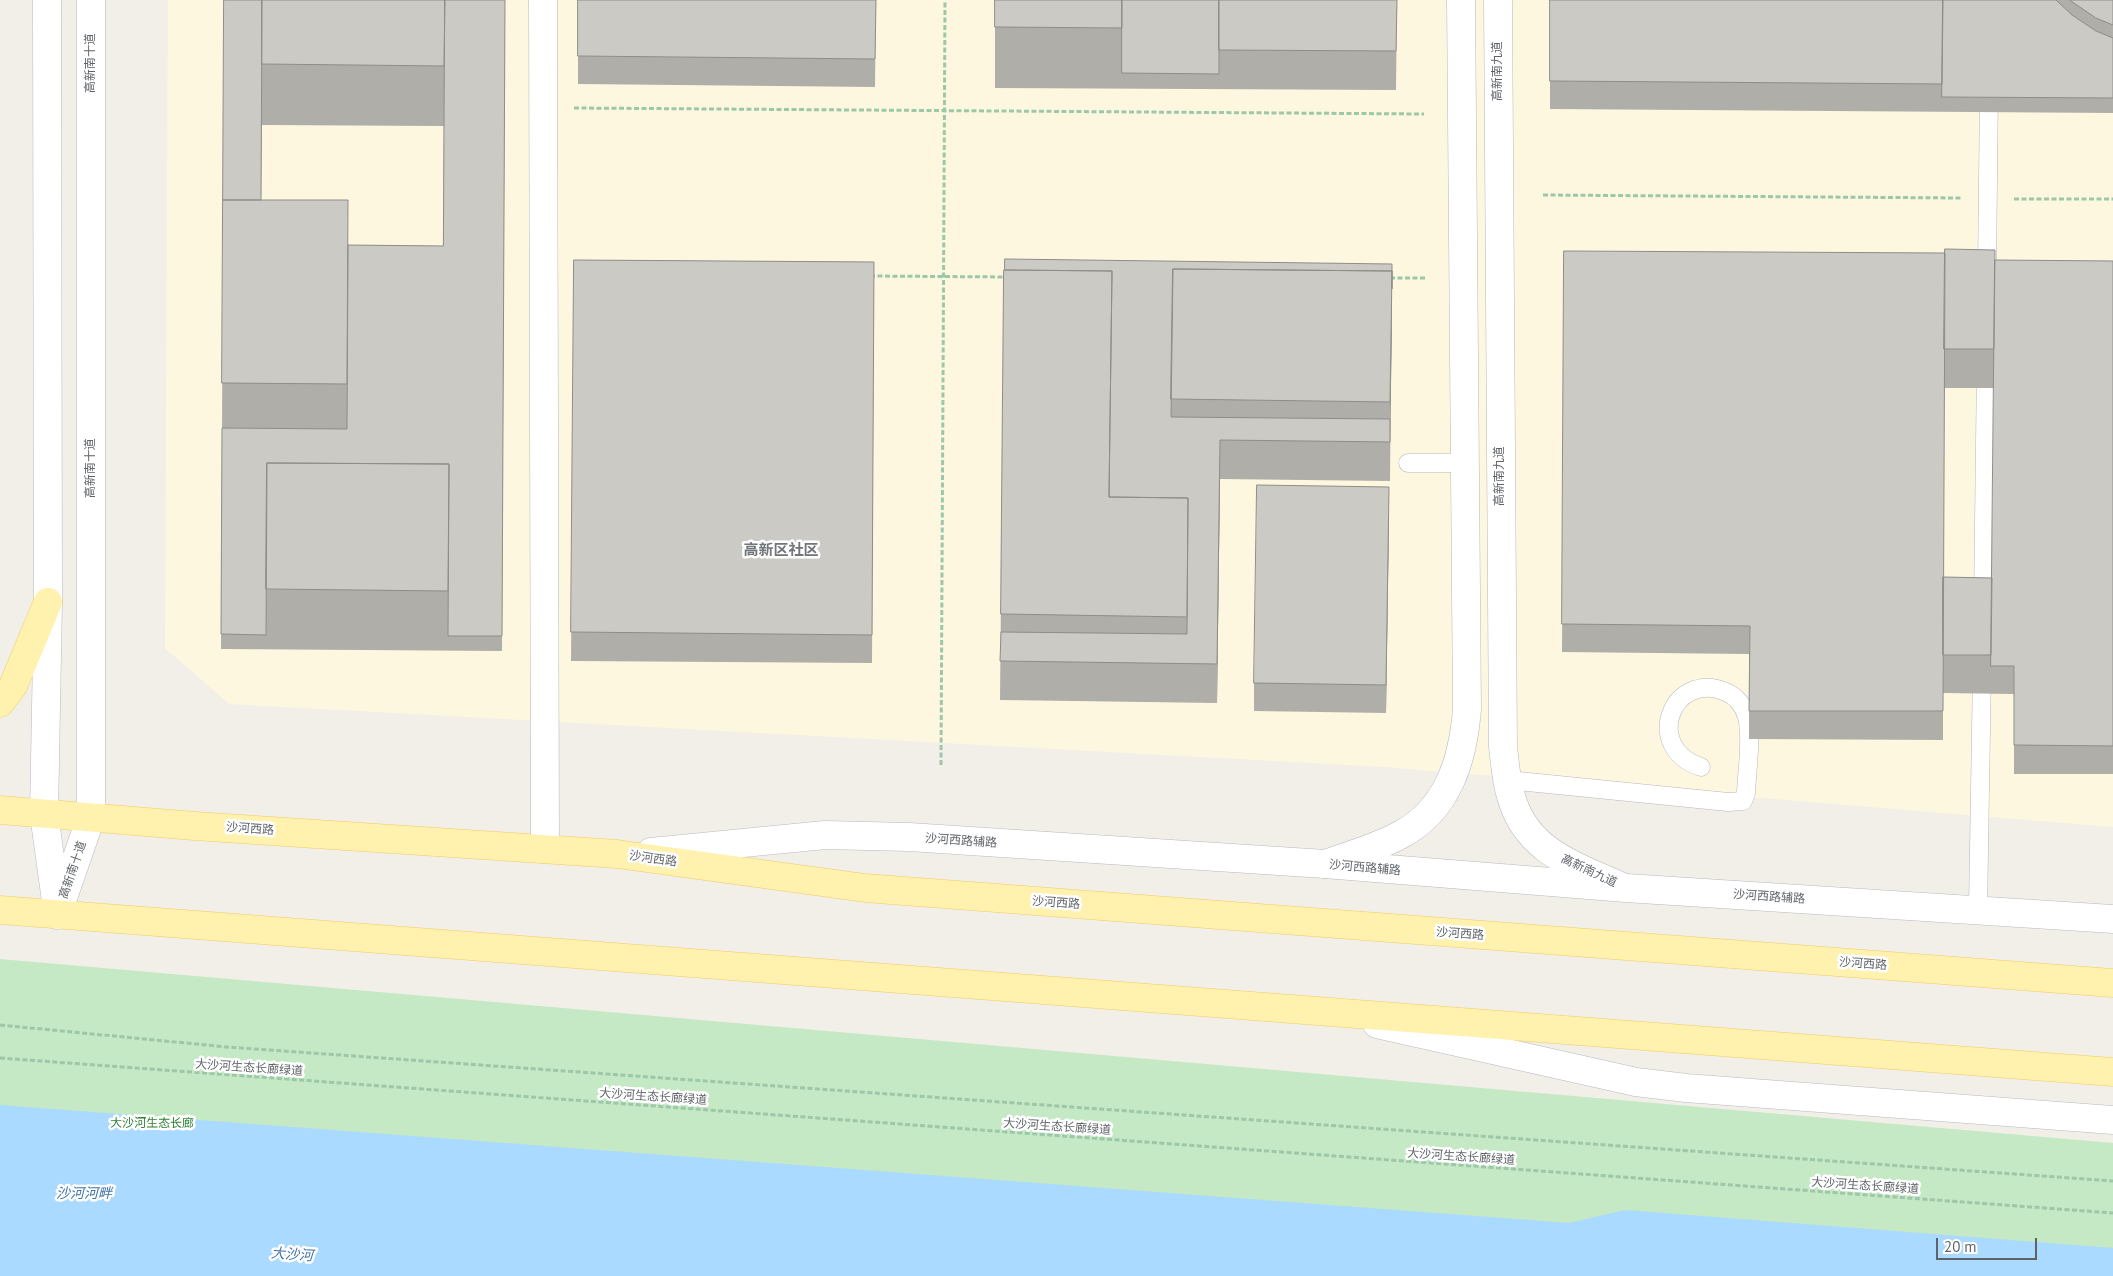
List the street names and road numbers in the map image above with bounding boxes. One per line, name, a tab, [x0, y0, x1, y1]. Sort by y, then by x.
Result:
street label: 高新南十道	[84, 33, 98, 93]
street label: 高新南九道	[1491, 41, 1505, 101]
street label: 高新南十道	[84, 438, 98, 498]
street label: 高新南九道	[1493, 446, 1507, 506]
street label: 沙河西路	[226, 820, 274, 838]
street label: 沙河西路辅路	[925, 831, 997, 851]
street label: 高新南十道	[56, 839, 90, 901]
street label: 沙河西路	[628, 849, 678, 869]
street label: 高新南九道	[1559, 852, 1619, 890]
street label: 沙河西路辅路	[1329, 858, 1401, 878]
street label: 沙河西路辅路	[1733, 887, 1805, 907]
street label: 沙河西路	[1032, 894, 1080, 912]
street label: 沙河西路	[1436, 925, 1484, 943]
street label: 沙河西路	[1839, 955, 1887, 973]
street label: 大沙河生态长廊绿道	[195, 1057, 303, 1079]
street label: 大沙河生态长廊绿道	[599, 1086, 707, 1108]
street label: 大沙河生态长廊绿道	[1003, 1116, 1111, 1138]
street label: 大沙河生态长廊绿道	[1407, 1146, 1515, 1168]
street label: 大沙河生态长廊绿道	[1811, 1175, 1919, 1197]

